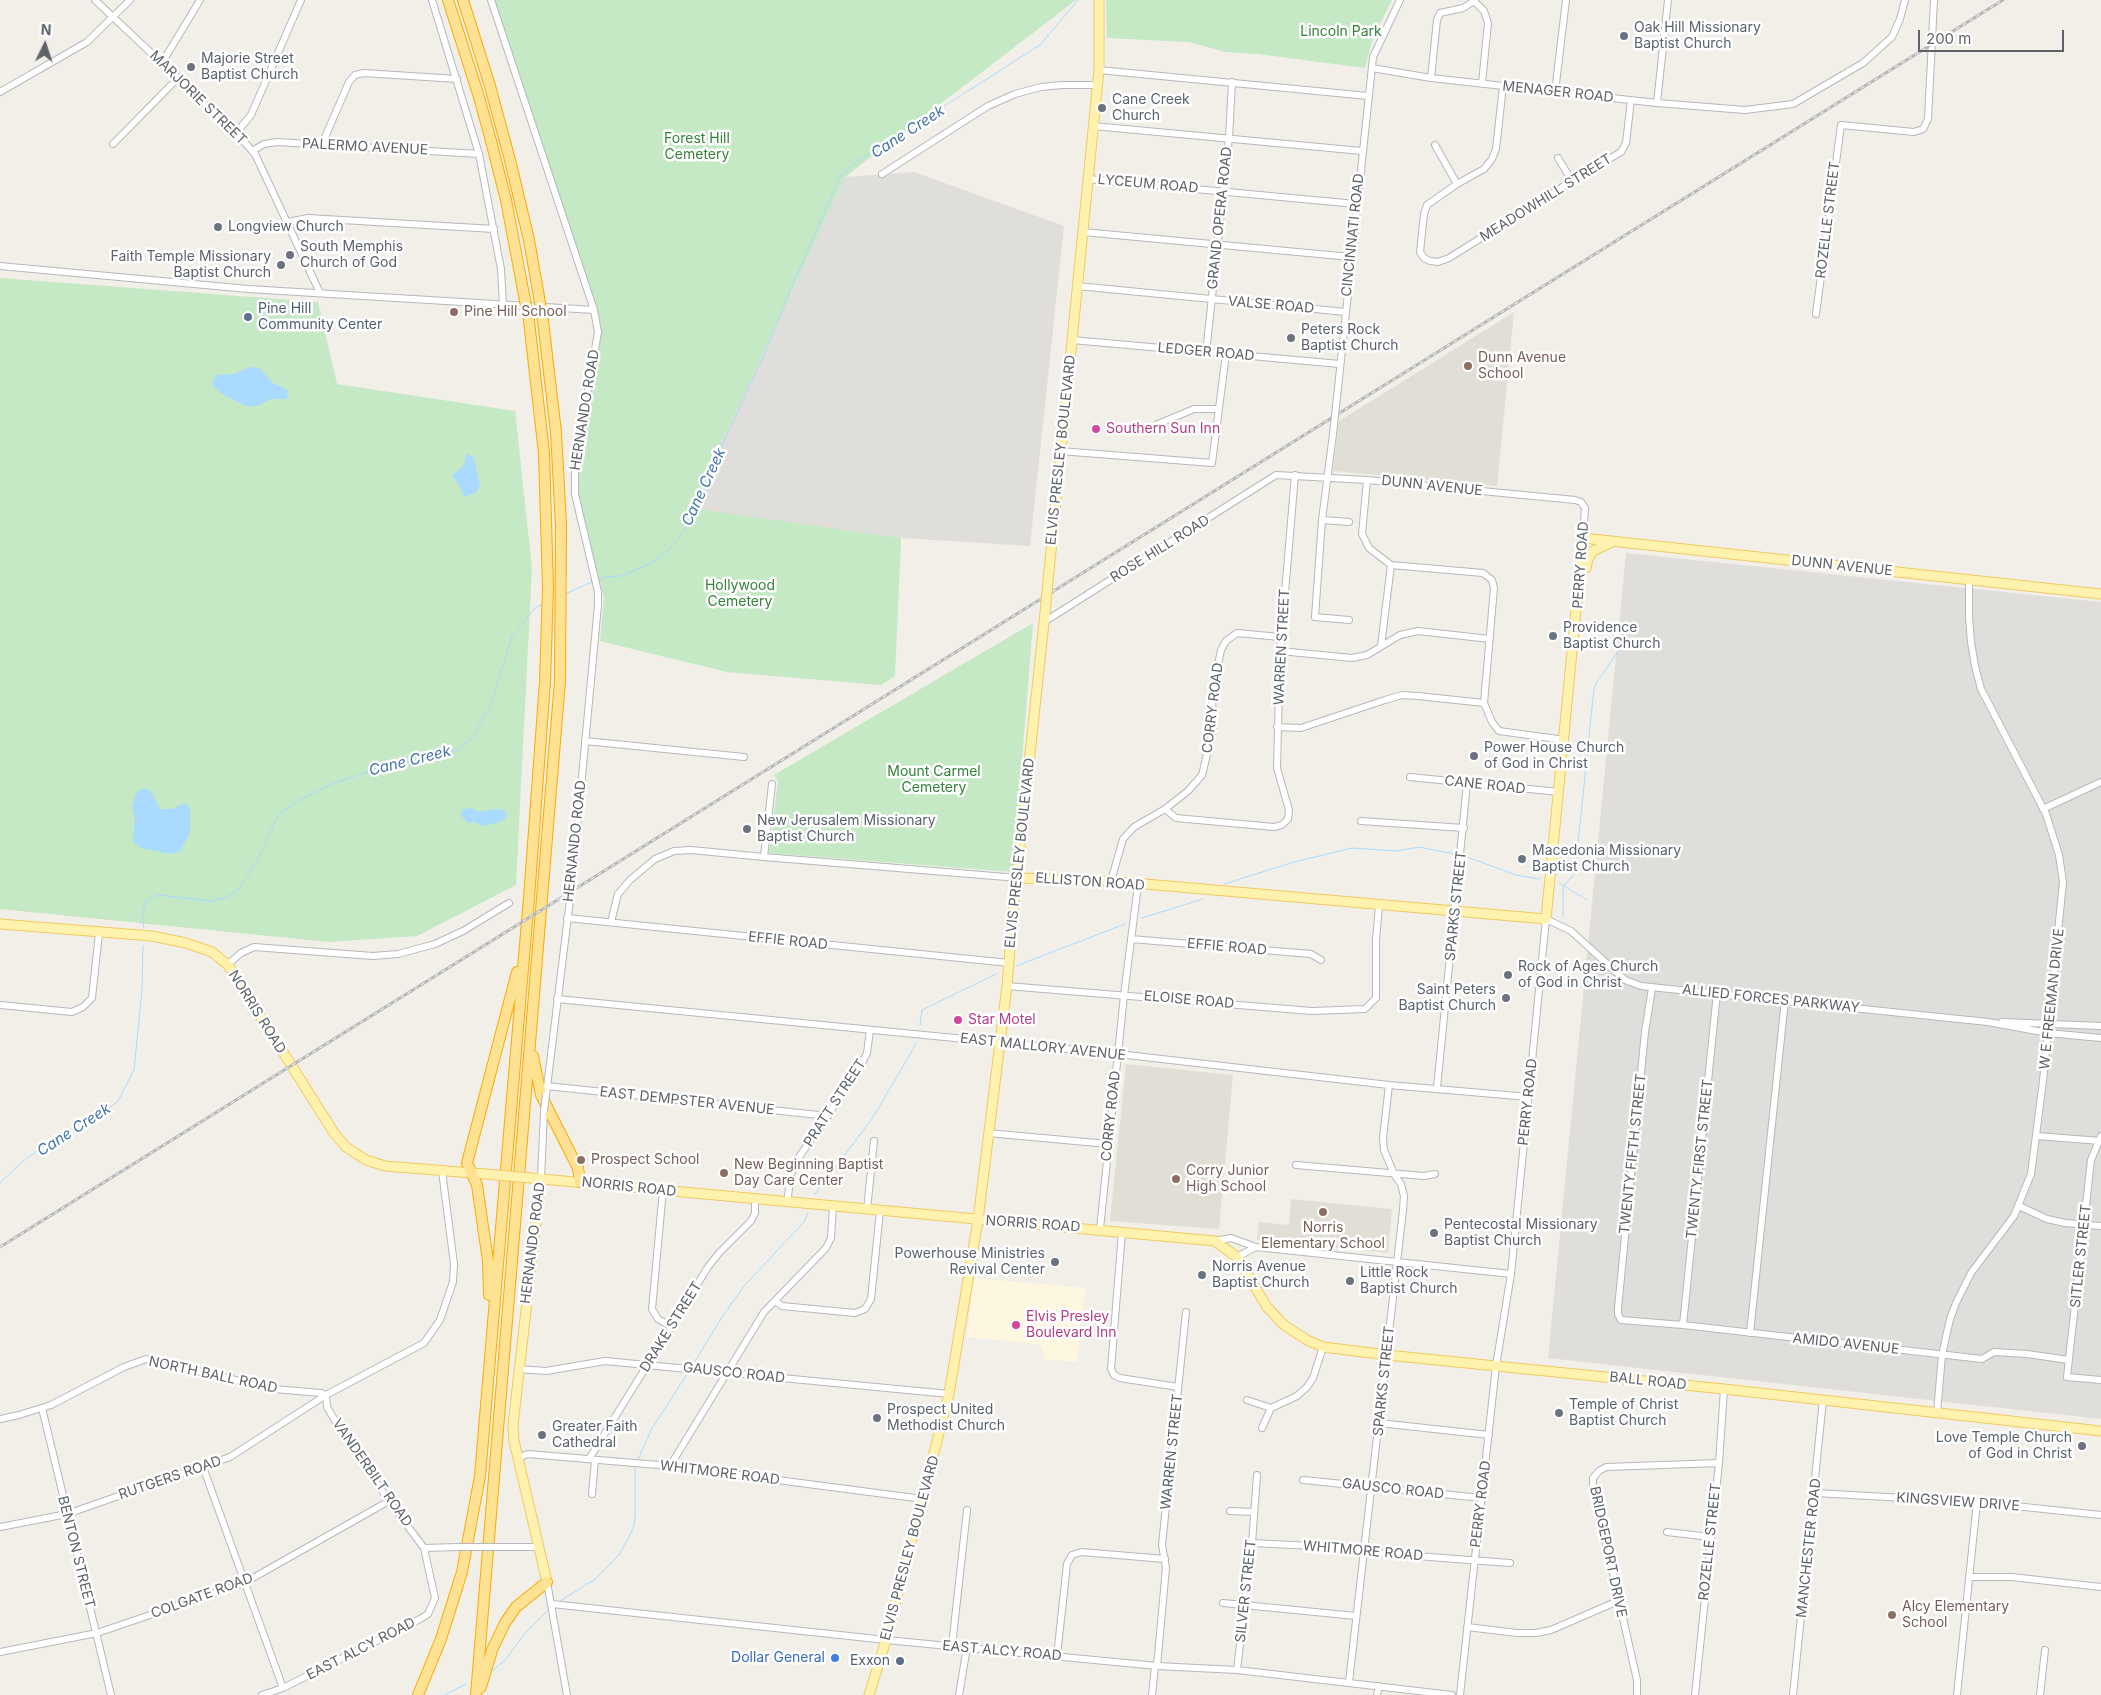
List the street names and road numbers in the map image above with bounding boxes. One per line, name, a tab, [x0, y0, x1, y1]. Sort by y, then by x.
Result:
street label: MARJORIE STREET	[146, 47, 250, 149]
street label: MENAGER ROAD	[1502, 78, 1614, 106]
street label: PALERMO AVENUE	[301, 135, 429, 159]
street label: GRAND OPERA ROAD	[1204, 146, 1236, 290]
street label: MEADOWHILL STREET	[1477, 151, 1615, 245]
street label: ROZELLE STREET	[1812, 160, 1844, 280]
street label: LYCEUM ROAD	[1097, 171, 1199, 197]
street label: CINCINNATI ROAD	[1338, 173, 1368, 297]
street label: VALSE ROAD	[1227, 293, 1315, 317]
street label: LEDGER ROAD	[1157, 339, 1255, 365]
street label: HERNANDO ROAD	[567, 348, 603, 472]
street label: ELVIS PRESLEY BOULEVARD	[1043, 354, 1079, 546]
street label: DUNN AVENUE	[1381, 472, 1483, 500]
street label: ROSE HILL ROAD	[1107, 512, 1213, 586]
street label: PERRY ROAD	[1570, 521, 1592, 609]
street label: DUNN AVENUE	[1791, 552, 1893, 580]
street label: WARREN STREET	[1271, 588, 1293, 706]
street label: CORRY ROAD	[1199, 662, 1227, 754]
street label: ELVIS PRESLEY BOULEVARD	[1002, 757, 1038, 949]
street label: CANE ROAD	[1444, 772, 1526, 798]
street label: HERNANDO ROAD	[560, 779, 590, 903]
street label: SPARKS STREET	[1442, 850, 1470, 962]
street label: ELLISTON ROAD	[1035, 870, 1145, 894]
street label: EFFIE ROAD	[747, 928, 829, 954]
street label: W E FREEMAN DRIVE	[2036, 928, 2068, 1070]
street label: EFFIE ROAD	[1186, 935, 1268, 959]
street label: NORRIS ROAD	[225, 967, 289, 1057]
street label: ALLIED FORCES PARKWAY	[1681, 981, 1861, 1017]
street label: ELOISE ROAD	[1143, 988, 1235, 1012]
street label: EAST MALLORY AVENUE	[959, 1030, 1127, 1064]
street label: PRATT STREET	[800, 1056, 870, 1150]
street label: PERRY ROAD	[1515, 1058, 1541, 1146]
street label: CORRY ROAD	[1098, 1070, 1124, 1162]
street label: TWENTY FIFTH STREET	[1616, 1073, 1650, 1235]
street label: TWENTY FIRST STREET	[1683, 1078, 1717, 1240]
street label: EAST DEMPSTER AVENUE	[599, 1083, 775, 1119]
street label: NORRIS ROAD	[581, 1174, 677, 1200]
street label: HERNANDO ROAD	[517, 1181, 549, 1305]
street label: SITLER STREET	[2067, 1203, 2095, 1309]
street label: NORRIS ROAD	[985, 1212, 1081, 1236]
street label: DRAKE STREET	[636, 1279, 706, 1375]
street label: SPARKS STREET	[1370, 1325, 1398, 1437]
street label: AMIDO AVENUE	[1792, 1330, 1900, 1358]
street label: NORTH BALL ROAD	[147, 1353, 279, 1397]
street label: GAUSCO ROAD	[682, 1359, 786, 1387]
street label: BALL ROAD	[1609, 1369, 1687, 1393]
street label: WARREN STREET	[1158, 1393, 1186, 1511]
street label: VANDERBILT ROAD	[328, 1416, 416, 1530]
street label: RUTGERS ROAD	[116, 1453, 224, 1503]
street label: ELVIS PRESLEY BOULEVARD	[877, 1454, 943, 1642]
street label: WHITMORE ROAD	[659, 1457, 781, 1489]
street label: PERRY ROAD	[1467, 1460, 1495, 1548]
street label: GAUSCO ROAD	[1341, 1475, 1445, 1503]
street label: MANCHESTER ROAD	[1793, 1477, 1825, 1619]
street label: ROZELLE STREET	[1695, 1482, 1725, 1602]
street label: BRIDGEPORT DRIVE	[1586, 1485, 1630, 1619]
street label: KINGSVIEW DRIVE	[1896, 1489, 2020, 1515]
street label: BENTON STREET	[54, 1494, 98, 1610]
street label: WHITMORE ROAD	[1302, 1537, 1424, 1565]
street label: SILVER STREET	[1232, 1539, 1260, 1643]
street label: COLGATE ROAD	[149, 1570, 255, 1622]
street label: EAST ALCY ROAD	[304, 1614, 418, 1684]
street label: EAST ALCY ROAD	[942, 1637, 1062, 1665]

